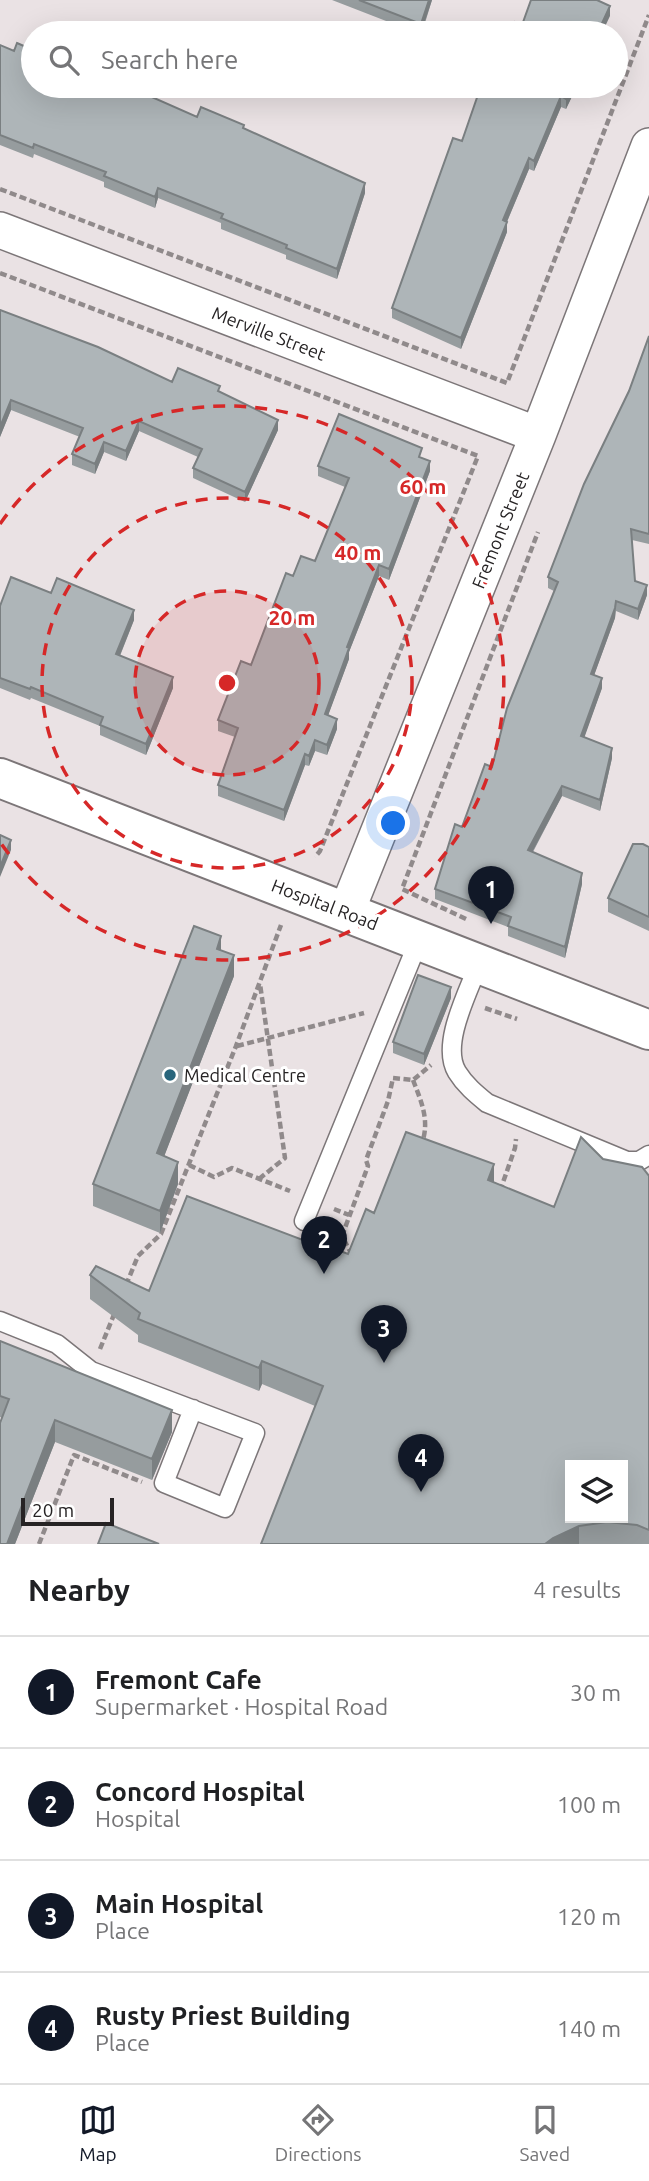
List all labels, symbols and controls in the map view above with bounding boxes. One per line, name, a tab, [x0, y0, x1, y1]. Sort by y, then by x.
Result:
search box	[21, 21, 628, 98]
icon: search	[45, 41, 83, 79]
text: Search here	[101, 45, 238, 74]
street label: Merville Street	[210, 302, 328, 364]
street label: Fremont Street	[468, 469, 532, 591]
text: 60 m	[400, 474, 446, 498]
text: 40 m	[335, 540, 381, 564]
text: 20 m	[269, 605, 315, 629]
centre of rings	[215, 671, 239, 695]
your location	[376, 806, 410, 840]
pin: 1	[468, 866, 514, 924]
street label: Hospital Road	[269, 875, 381, 933]
place label: Medical Centre	[184, 1065, 306, 1085]
marker: Medical Centre	[162, 1067, 178, 1083]
pin: 2	[301, 1216, 347, 1274]
pin: 3	[361, 1305, 407, 1363]
pin: 4	[398, 1434, 444, 1492]
map controls	[565, 1460, 628, 1523]
button: layers	[565, 1460, 628, 1523]
scale bar	[21, 1495, 114, 1527]
text: 20 m	[32, 1499, 74, 1521]
text: Nearby	[28, 1573, 130, 1607]
text: 4 results	[533, 1577, 621, 1602]
text: Fremont Cafe	[95, 1665, 262, 1694]
text: 1	[45, 1680, 57, 1705]
text: 30 m	[570, 1680, 621, 1705]
text: Supermarket · Hospital Road	[95, 1694, 388, 1719]
text: Concord Hospital	[95, 1777, 305, 1806]
text: 2	[45, 1792, 57, 1817]
text: 100 m	[557, 1792, 621, 1817]
text: Hospital	[95, 1806, 180, 1831]
text: Main Hospital	[95, 1889, 263, 1918]
text: 3	[45, 1904, 57, 1929]
text: 120 m	[557, 1904, 621, 1929]
text: Place	[95, 1918, 150, 1943]
text: Rusty Priest Building	[95, 2001, 351, 2030]
text: 4	[45, 2016, 57, 2041]
text: 140 m	[557, 2016, 621, 2041]
text: Place	[95, 2030, 150, 2055]
tab: Map	[79, 2101, 117, 2165]
tab: Directions	[275, 2101, 362, 2165]
tab: Saved	[519, 2101, 570, 2165]

